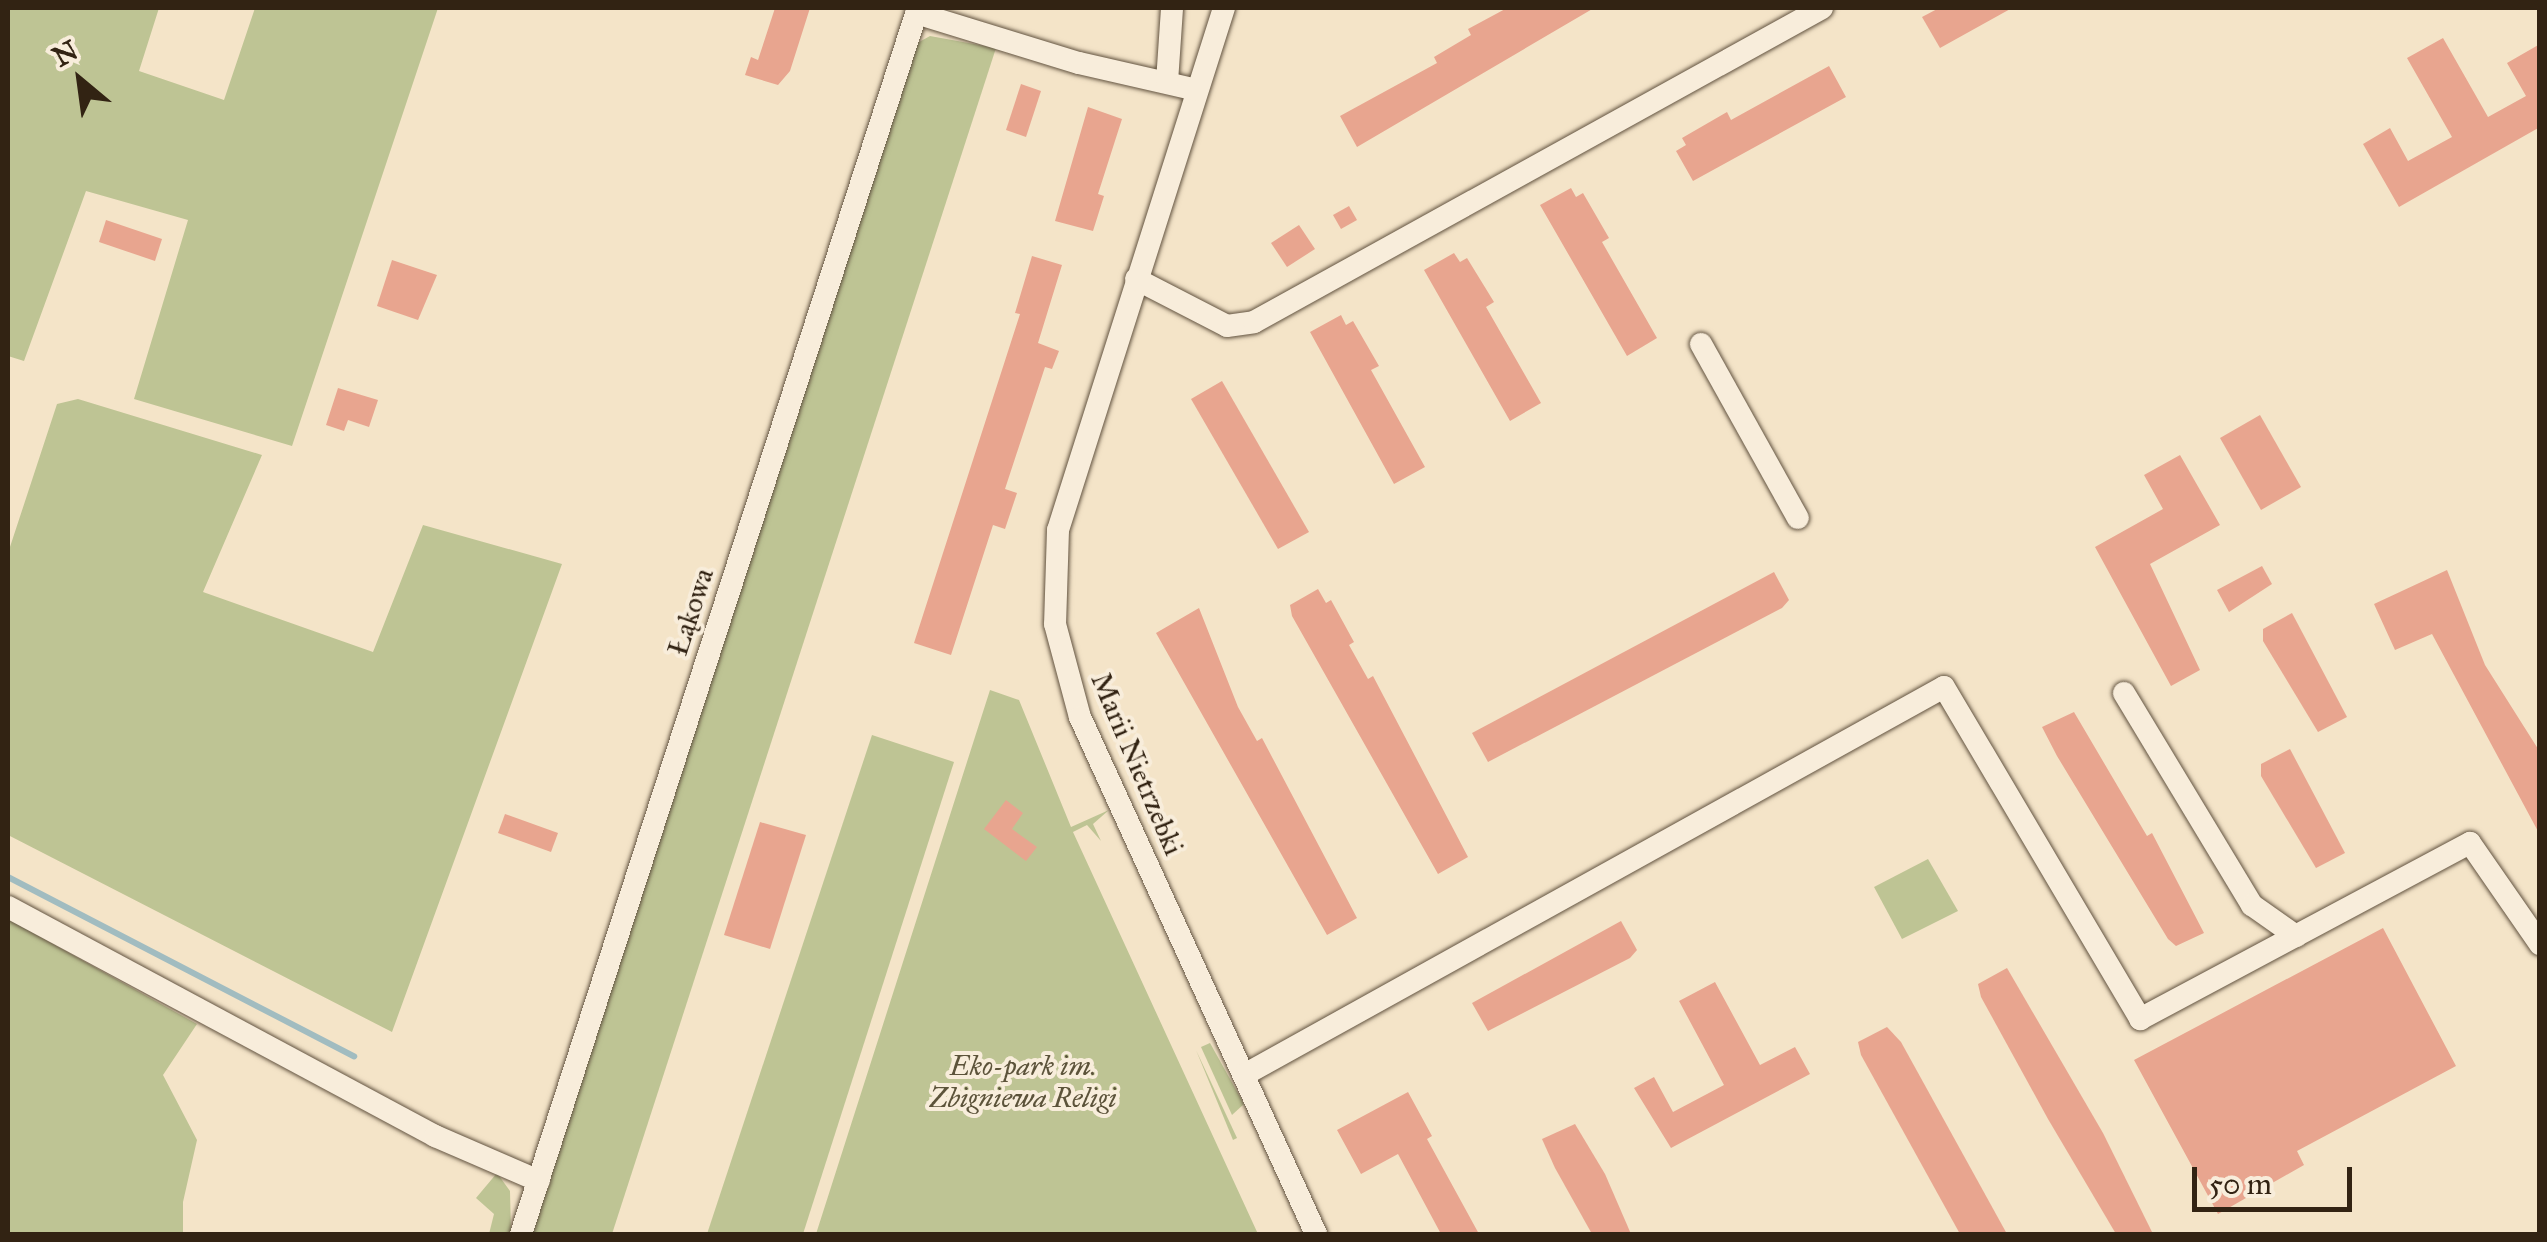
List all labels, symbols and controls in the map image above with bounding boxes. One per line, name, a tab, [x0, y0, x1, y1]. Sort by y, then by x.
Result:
north arrow	[30, 30, 130, 130]
text: N	[46, 32, 84, 74]
street label: Łąkowa	[661, 564, 721, 660]
street label: Marii Nietrzebki	[1084, 668, 1190, 860]
park label: Eko-park im. Zbigniewa Religi	[929, 1049, 1117, 1115]
scale bar	[2197, 1147, 2357, 1209]
text: 50 m	[2209, 1166, 2272, 1202]

